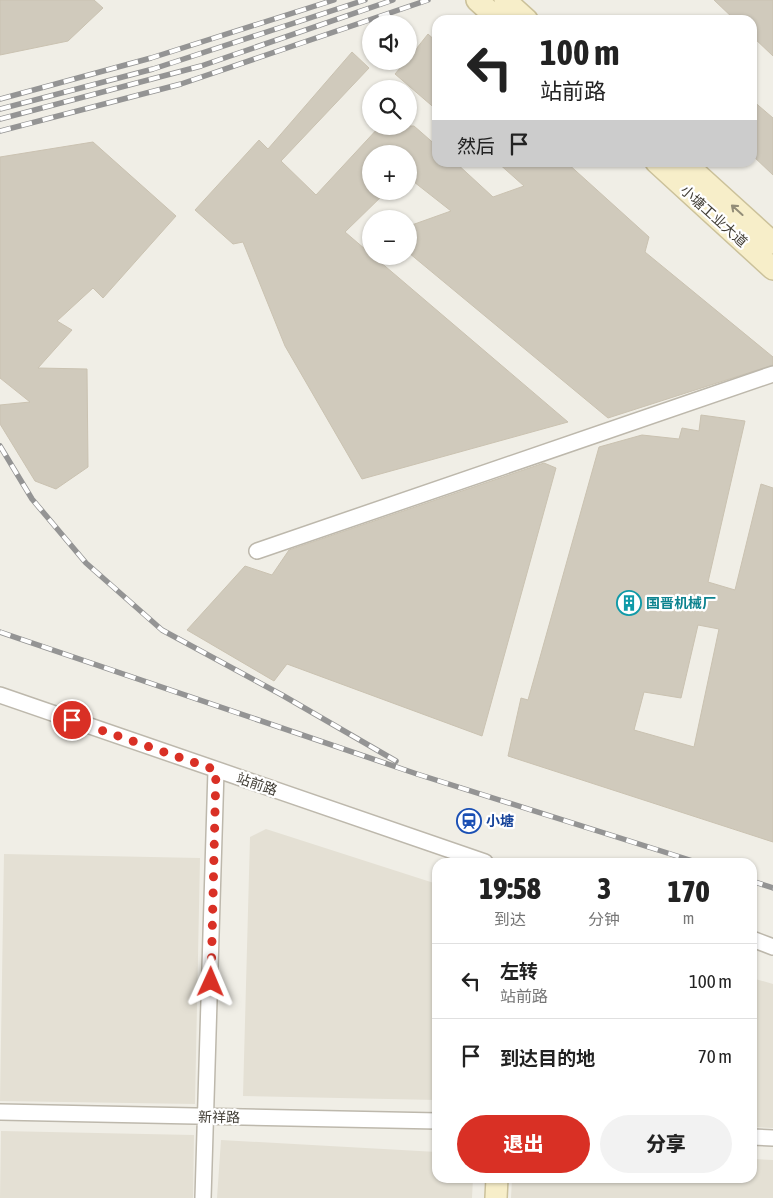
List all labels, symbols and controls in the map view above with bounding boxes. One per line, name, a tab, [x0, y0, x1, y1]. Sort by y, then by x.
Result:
map controls	[362, 15, 417, 265]
button: sound	[362, 15, 417, 70]
text: 100 m	[540, 32, 619, 72]
icon: left	[457, 35, 522, 100]
text: 站前路	[540, 78, 606, 104]
button: search	[362, 80, 417, 135]
icon: arrive	[505, 130, 533, 158]
text: 然后	[457, 135, 495, 157]
button: +	[362, 145, 417, 200]
street label: 小塘工业大道	[677, 182, 751, 250]
one-way arrow	[730, 205, 743, 216]
button: −	[362, 210, 417, 265]
building icon: 国晋机械厂	[616, 590, 642, 616]
place label: 国晋机械厂	[646, 595, 716, 611]
pin	[51, 699, 93, 741]
icon: arrive	[58, 706, 86, 734]
street label: 站前路	[235, 770, 279, 798]
station icon: 小塘	[456, 808, 482, 834]
place label: 小塘	[486, 813, 514, 829]
text: 19:58	[479, 871, 541, 905]
text: 3	[597, 871, 611, 905]
text: 170	[667, 874, 710, 908]
text: m	[683, 909, 694, 927]
text: 到达	[494, 910, 526, 928]
text: 分钟	[588, 910, 620, 928]
position arrow	[184, 955, 236, 1007]
text: 左转	[500, 960, 538, 982]
icon: left	[457, 967, 485, 995]
text: 100 m	[689, 970, 732, 992]
text: 站前路	[500, 987, 548, 1005]
icon: arrive	[457, 1042, 485, 1070]
text: 70 m	[698, 1045, 732, 1067]
text: 到达目的地	[500, 1047, 595, 1069]
street label: 新祥路	[198, 1109, 240, 1125]
button: 退出	[457, 1115, 590, 1173]
button: 分享	[600, 1115, 732, 1173]

